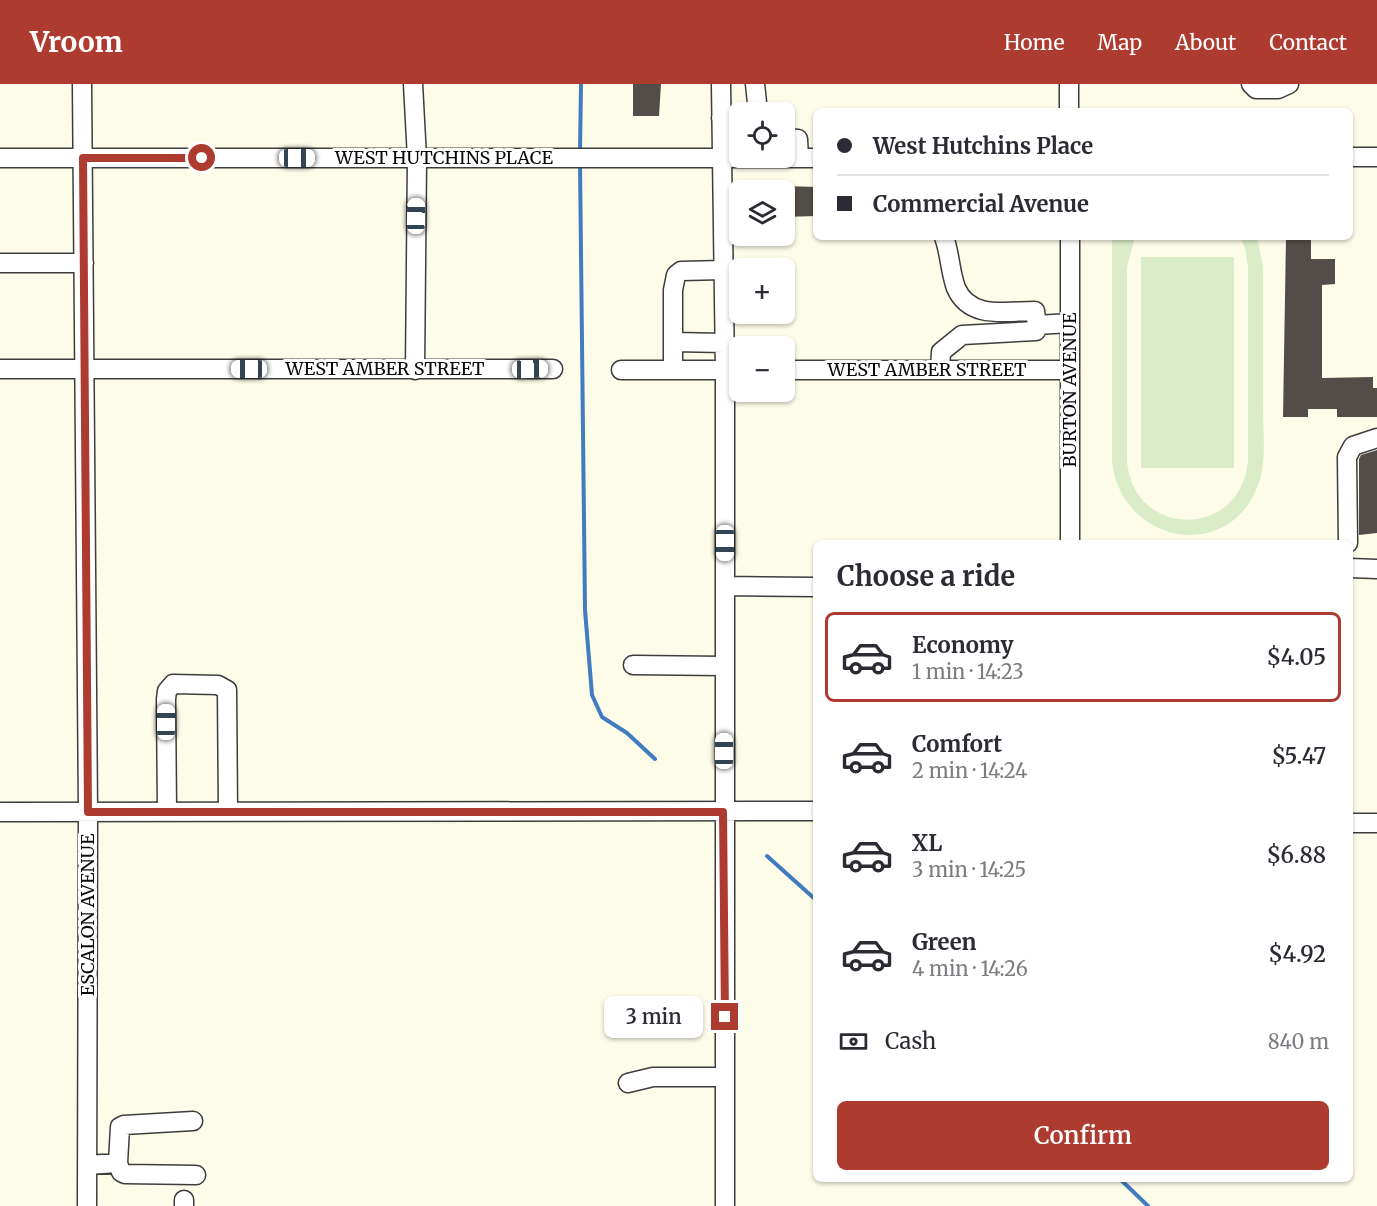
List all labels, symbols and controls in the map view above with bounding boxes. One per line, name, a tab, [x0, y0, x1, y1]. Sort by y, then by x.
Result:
text: Vroom	[30, 24, 123, 60]
text: Home	[1004, 29, 1064, 56]
text: Map	[1097, 29, 1142, 56]
text: About	[1175, 29, 1236, 56]
text: Contact	[1269, 29, 1347, 56]
map controls	[729, 102, 795, 402]
button: locate	[729, 102, 795, 168]
text: West Hutchins Place	[873, 132, 1093, 160]
route start	[188, 144, 215, 171]
street label: WEST HUTCHINS PLACE	[334, 146, 553, 169]
car	[279, 149, 315, 167]
button: layers	[729, 180, 795, 246]
text: Commercial Avenue	[873, 190, 1089, 218]
car	[407, 198, 425, 234]
button: +	[729, 258, 795, 324]
street label: BURTON AVENUE	[1058, 312, 1081, 467]
button: −	[729, 336, 795, 402]
street label: WEST AMBER STREET	[284, 357, 485, 380]
street label: WEST AMBER STREET	[826, 358, 1027, 381]
car	[231, 360, 267, 378]
car	[512, 360, 548, 378]
car	[716, 525, 734, 561]
text: Choose a ride	[837, 559, 1015, 593]
icon: car	[840, 630, 894, 684]
text: Economy	[912, 631, 1013, 659]
text: $4.05	[1267, 643, 1326, 671]
text: 1 min · 14:23	[912, 659, 1024, 684]
car	[157, 704, 175, 740]
icon: car	[840, 729, 894, 783]
text: Comfort	[912, 730, 1002, 758]
car	[715, 733, 733, 769]
text: $5.47	[1271, 742, 1326, 770]
text: 2 min · 14:24	[912, 758, 1027, 783]
icon: car	[840, 828, 894, 882]
text: XL	[912, 829, 942, 857]
street label: ESCALON AVENUE	[76, 833, 99, 996]
text: $6.88	[1266, 841, 1326, 869]
text: 3 min · 14:25	[912, 857, 1026, 882]
icon: car	[840, 927, 894, 981]
text: Green	[912, 928, 976, 956]
text: $4.92	[1268, 940, 1326, 968]
text: 4 min · 14:26	[912, 956, 1028, 981]
callout: 3 min	[605, 996, 704, 1038]
route end	[711, 1003, 738, 1030]
text: 3 min	[625, 1004, 682, 1029]
icon: cash	[837, 1025, 870, 1058]
text: Cash	[885, 1027, 936, 1055]
text: 840 m	[1268, 1029, 1329, 1054]
button: Confirm	[837, 1101, 1329, 1170]

